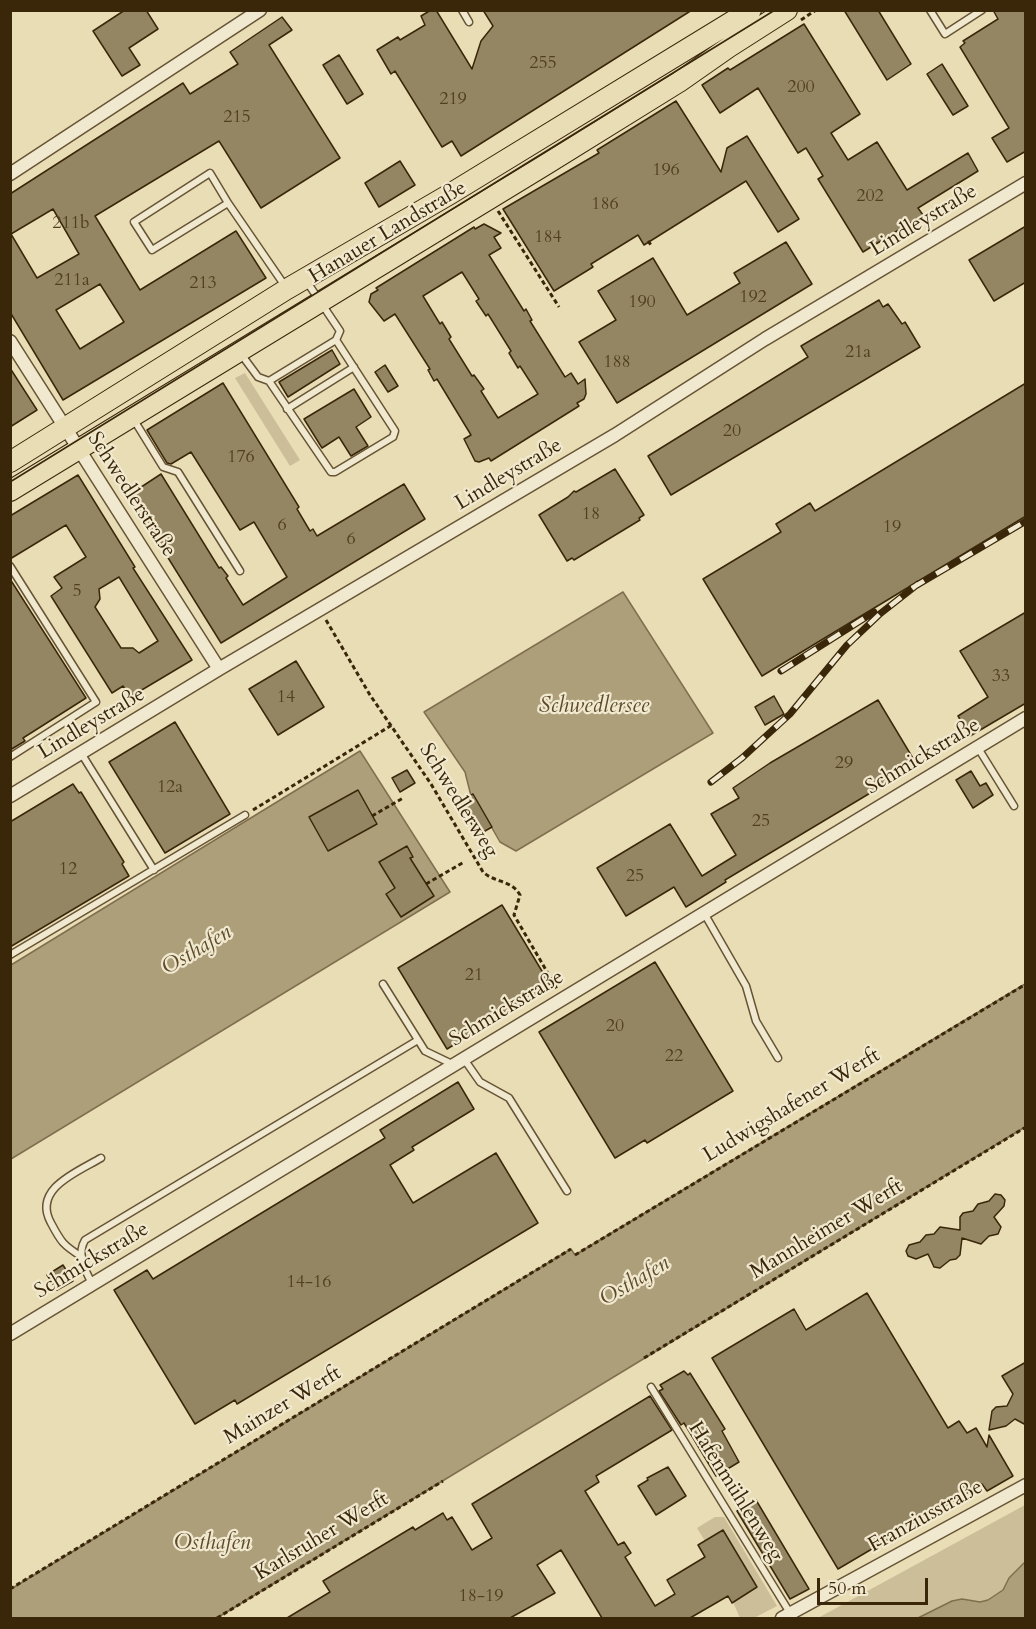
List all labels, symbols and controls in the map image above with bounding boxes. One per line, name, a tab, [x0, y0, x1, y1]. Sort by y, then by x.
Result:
house number: 255	[529, 53, 557, 75]
house number: 200	[787, 77, 815, 99]
house number: 219	[439, 89, 467, 111]
house number: 215	[223, 107, 251, 129]
house number: 196	[652, 160, 680, 182]
street label: Hanauer Landstraße	[305, 176, 471, 290]
street label: Lindleystraße	[866, 179, 982, 263]
house number: 202	[856, 186, 884, 208]
house number: 186	[591, 194, 619, 216]
house number: 211b	[52, 213, 90, 235]
house number: 184	[534, 227, 562, 249]
house number: 211a	[54, 270, 90, 292]
house number: 213	[189, 273, 217, 295]
house number: 192	[739, 287, 767, 309]
house number: 190	[628, 292, 656, 314]
house number: 21a	[845, 342, 871, 364]
house number: 188	[603, 352, 631, 374]
house number: 20	[723, 421, 741, 443]
street label: Schwedlerstraße	[81, 428, 181, 562]
street label: Lindleystraße	[451, 433, 567, 517]
house number: 176	[227, 447, 255, 469]
house number: 18	[582, 504, 600, 526]
house number: 6	[277, 515, 287, 537]
house number: 19	[883, 517, 901, 539]
house number: 6	[346, 529, 356, 551]
house number: 5	[72, 581, 82, 603]
house number: 33	[992, 666, 1010, 688]
street label: Lindleystraße	[34, 682, 150, 766]
house number: 14	[277, 687, 295, 709]
water label: Schwedlersee	[539, 694, 649, 720]
street label: Schmickstraße	[861, 713, 985, 801]
street label: Schwedlerweg	[413, 739, 503, 863]
house number: 29	[835, 753, 853, 775]
house number: 12a	[157, 777, 183, 799]
house number: 25	[752, 811, 770, 833]
house number: 12	[59, 859, 77, 881]
house number: 25	[626, 866, 644, 888]
water label: Osthafen	[157, 920, 237, 982]
street label: Schmickstraße	[445, 965, 569, 1053]
house number: 21	[465, 965, 483, 987]
house number: 20	[606, 1016, 624, 1038]
street label: Ludwigshafener Werft	[699, 1043, 885, 1169]
house number: 22	[665, 1046, 683, 1068]
street label: Mannheimer Werft	[746, 1174, 908, 1286]
street label: Schmickstraße	[30, 1217, 154, 1305]
water label: Osthafen	[595, 1251, 675, 1313]
house number: 14-16	[287, 1272, 331, 1294]
street label: Mainzer Werft	[220, 1361, 346, 1451]
street label: Hafenmühlenweg	[682, 1417, 788, 1567]
street label: Franziusstraße	[864, 1475, 988, 1559]
street label: Karlsruher Werft	[250, 1487, 394, 1587]
water label: Osthafen	[174, 1531, 250, 1557]
scale bar	[820, 1566, 931, 1604]
text: 50 m	[828, 1576, 867, 1601]
house number: 18-19	[459, 1586, 503, 1608]

